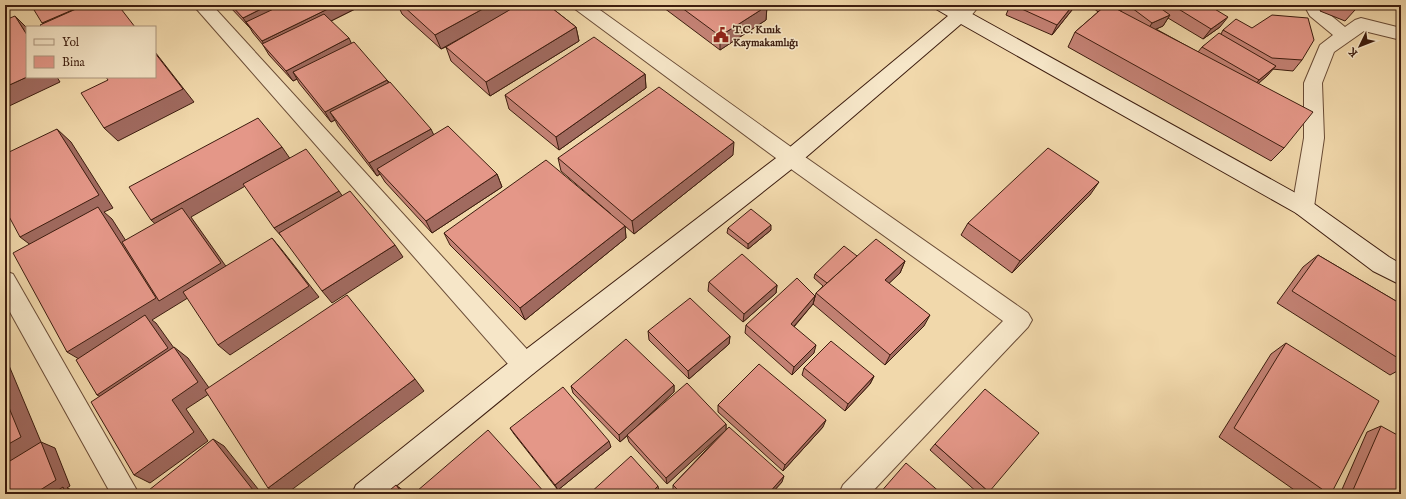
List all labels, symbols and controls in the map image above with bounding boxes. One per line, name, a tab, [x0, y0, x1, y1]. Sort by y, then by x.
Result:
place label: T.C. Kınık Kaymakamlığı	[732, 23, 798, 50]
legend	[26, 26, 156, 78]
public building icon: T.C. Kınık Kaymakamlığı	[712, 26, 730, 44]
north arrow	[1340, 26, 1380, 66]
text: Yol	[62, 35, 80, 50]
text: K	[1345, 44, 1361, 60]
text: Bina	[62, 55, 86, 70]

